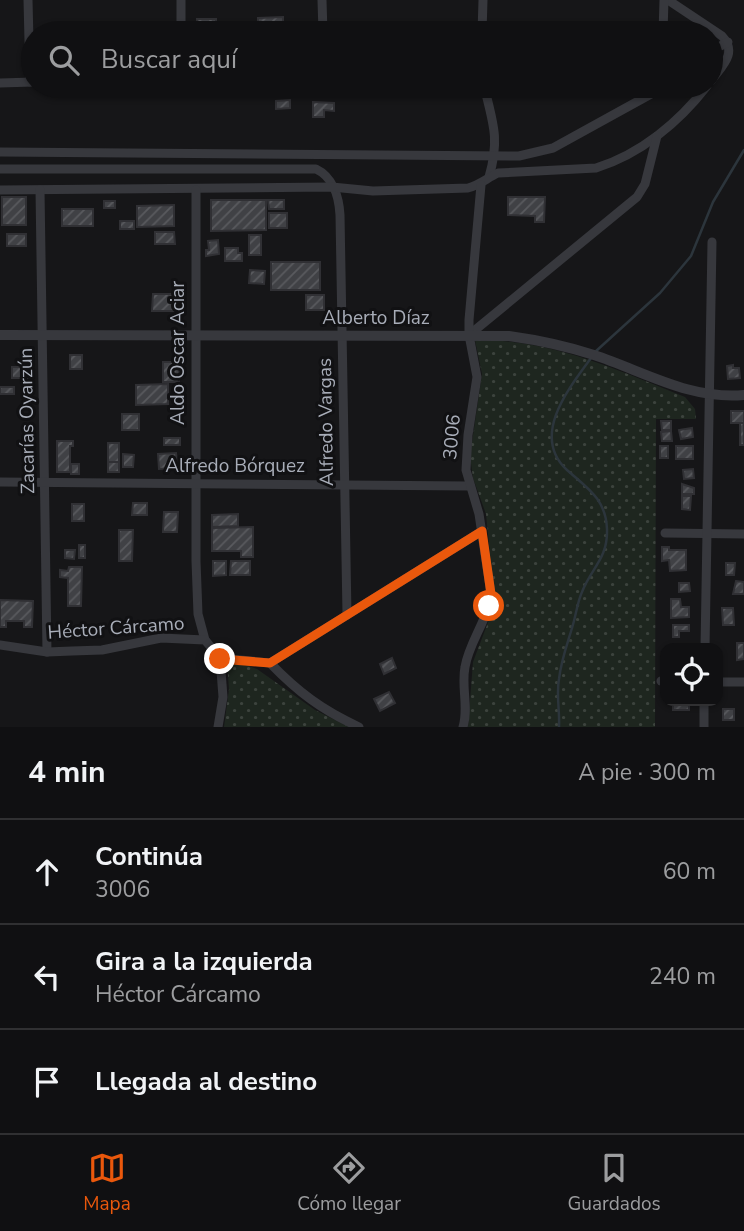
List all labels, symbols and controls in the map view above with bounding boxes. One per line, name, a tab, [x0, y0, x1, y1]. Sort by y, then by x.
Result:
search box	[21, 21, 723, 98]
icon: search	[45, 41, 83, 79]
text: Buscar aquí	[101, 42, 237, 77]
street label: Aldo Oscar Aciar	[165, 281, 191, 425]
street label: Alberto Díaz	[322, 305, 430, 331]
street label: Zacarías Oyarzún	[13, 348, 41, 494]
street label: Alfredo Vargas	[312, 358, 340, 486]
street label: 3006	[437, 413, 467, 461]
street label: Alfredo Bórquez	[165, 453, 305, 479]
route start	[473, 590, 504, 621]
street label: Héctor Cárcamo	[47, 610, 185, 646]
route end	[204, 643, 235, 674]
map controls	[660, 643, 723, 706]
button: locate	[660, 643, 723, 706]
text: 4 min	[28, 752, 106, 793]
text: A pie · 300 m	[578, 757, 716, 788]
text: Continúa	[95, 839, 203, 874]
icon: ahead	[28, 853, 66, 891]
text: 60 m	[663, 856, 716, 887]
text: 3006	[95, 874, 150, 905]
text: Gira a la izquierda	[95, 944, 313, 979]
icon: left	[28, 958, 66, 996]
text: 240 m	[649, 961, 716, 992]
text: Héctor Cárcamo	[95, 979, 261, 1010]
icon: arrive	[28, 1063, 66, 1101]
text: Llegada al destino	[95, 1064, 317, 1099]
tab: Mapa	[83, 1149, 131, 1217]
tab: Cómo llegar	[297, 1149, 401, 1217]
tab: Guardados	[568, 1149, 661, 1217]

